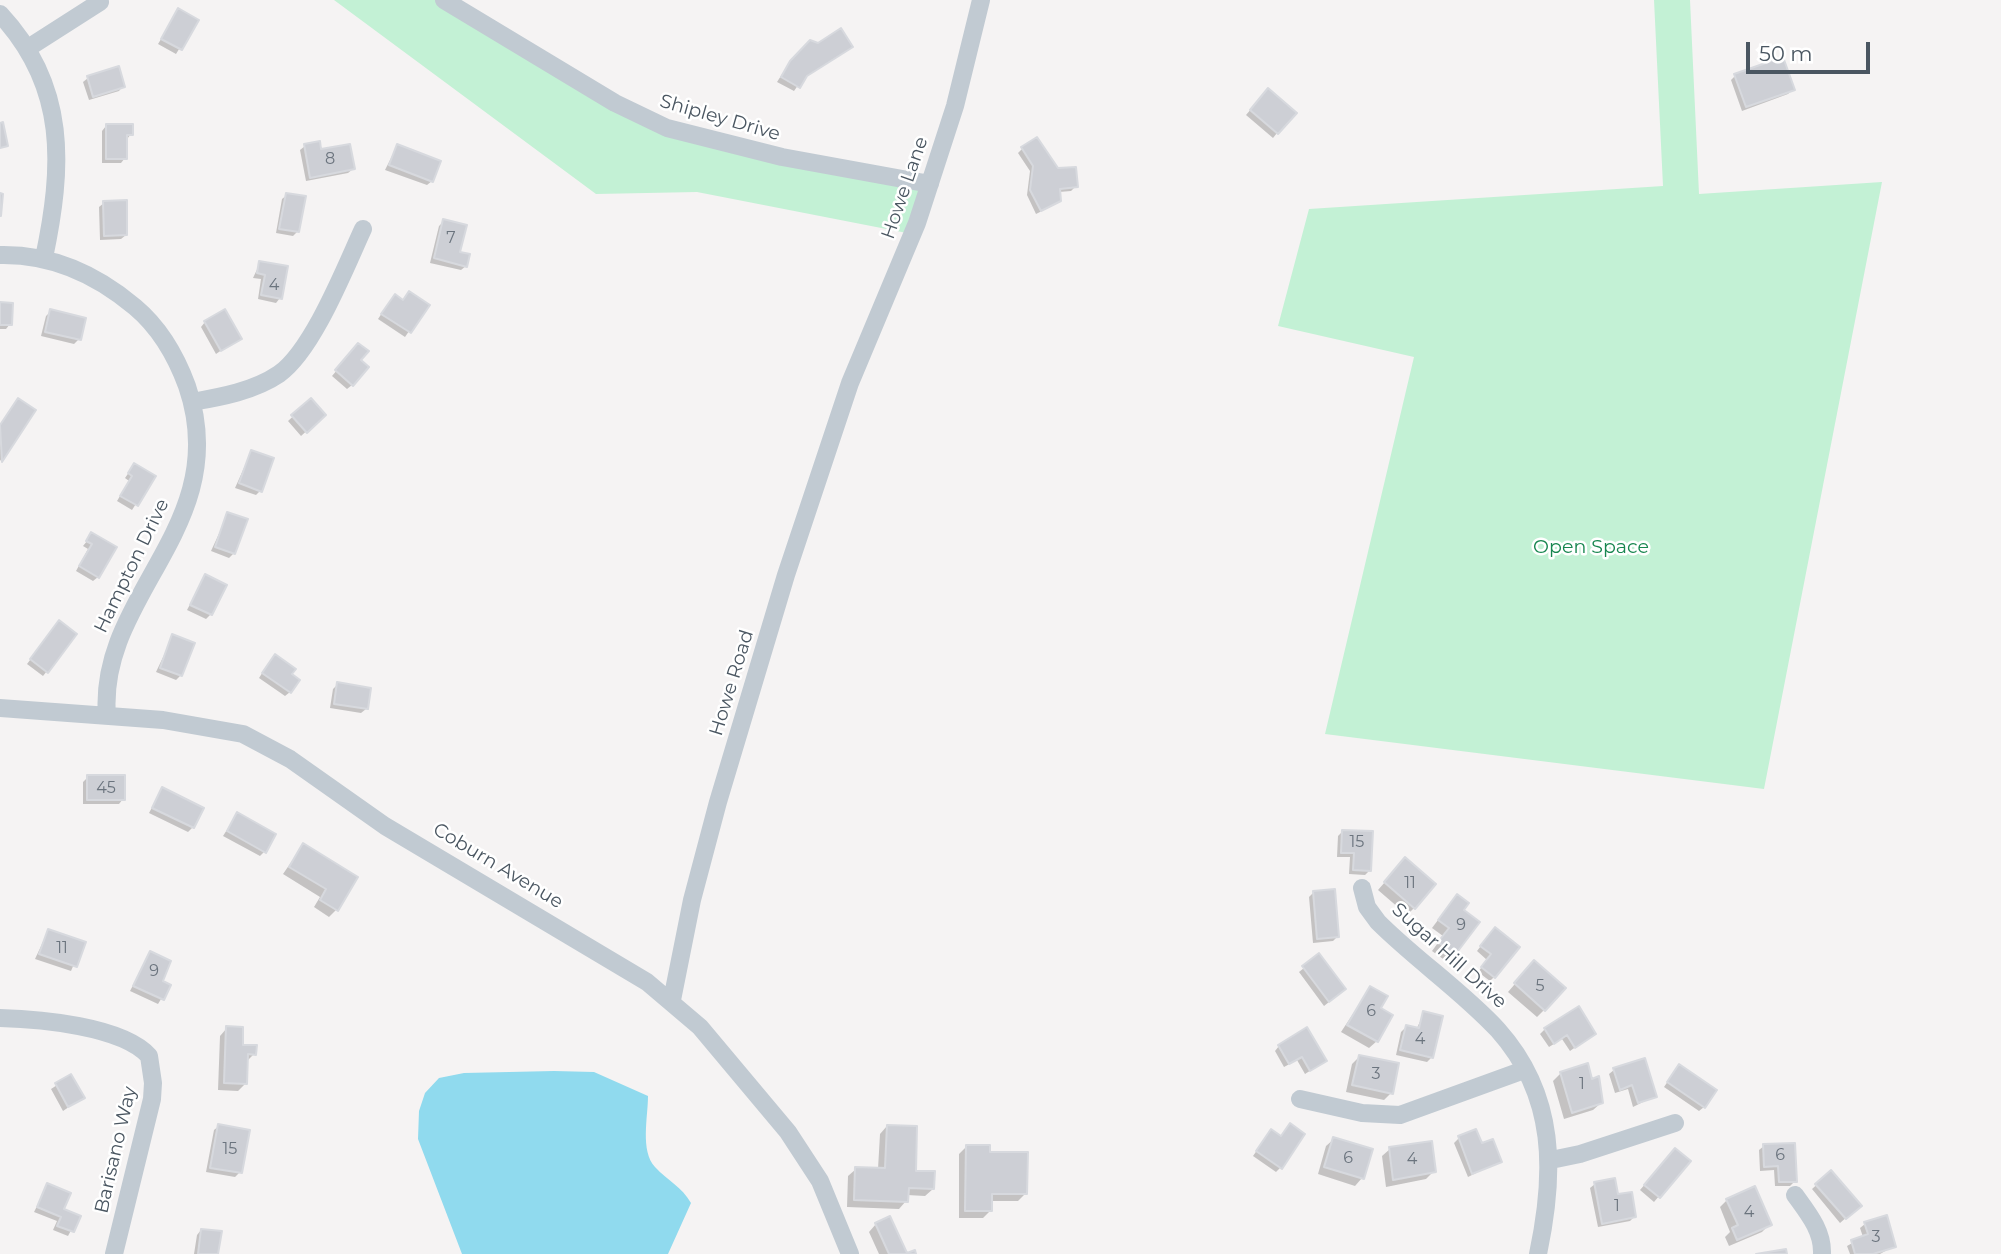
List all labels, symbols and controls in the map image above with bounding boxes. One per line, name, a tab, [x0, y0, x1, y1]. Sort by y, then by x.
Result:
scale bar	[1749, 28, 1873, 72]
text: 50 m	[1759, 41, 1813, 66]
street label: Shipley Drive	[657, 90, 783, 146]
street label: Howe Lane	[877, 134, 933, 242]
house number: 8	[325, 149, 335, 169]
house number: 7	[446, 228, 456, 248]
house number: 4	[269, 275, 279, 295]
street label: Hampton Drive	[90, 495, 174, 637]
park label: Open Space	[1533, 536, 1649, 558]
street label: Howe Road	[705, 627, 759, 739]
house number: 45	[96, 778, 116, 798]
street label: Coburn Avenue	[429, 818, 567, 914]
house number: 15	[1350, 832, 1364, 852]
house number: 11	[1404, 873, 1416, 893]
street label: Sugar Hill Drive	[1387, 898, 1511, 1014]
house number: 9	[1456, 915, 1466, 935]
house number: 11	[56, 938, 68, 958]
house number: 9	[149, 961, 159, 981]
house number: 5	[1535, 976, 1545, 996]
house number: 6	[1366, 1001, 1376, 1021]
house number: 4	[1415, 1029, 1425, 1049]
house number: 3	[1371, 1064, 1381, 1084]
house number: 1	[1579, 1074, 1585, 1094]
street label: Barisano Way	[90, 1084, 142, 1216]
house number: 15	[223, 1139, 237, 1159]
house number: 6	[1775, 1145, 1785, 1165]
house number: 6	[1343, 1148, 1353, 1168]
house number: 4	[1407, 1149, 1417, 1169]
house number: 1	[1614, 1196, 1620, 1216]
house number: 4	[1744, 1202, 1754, 1222]
house number: 3	[1871, 1227, 1881, 1247]

